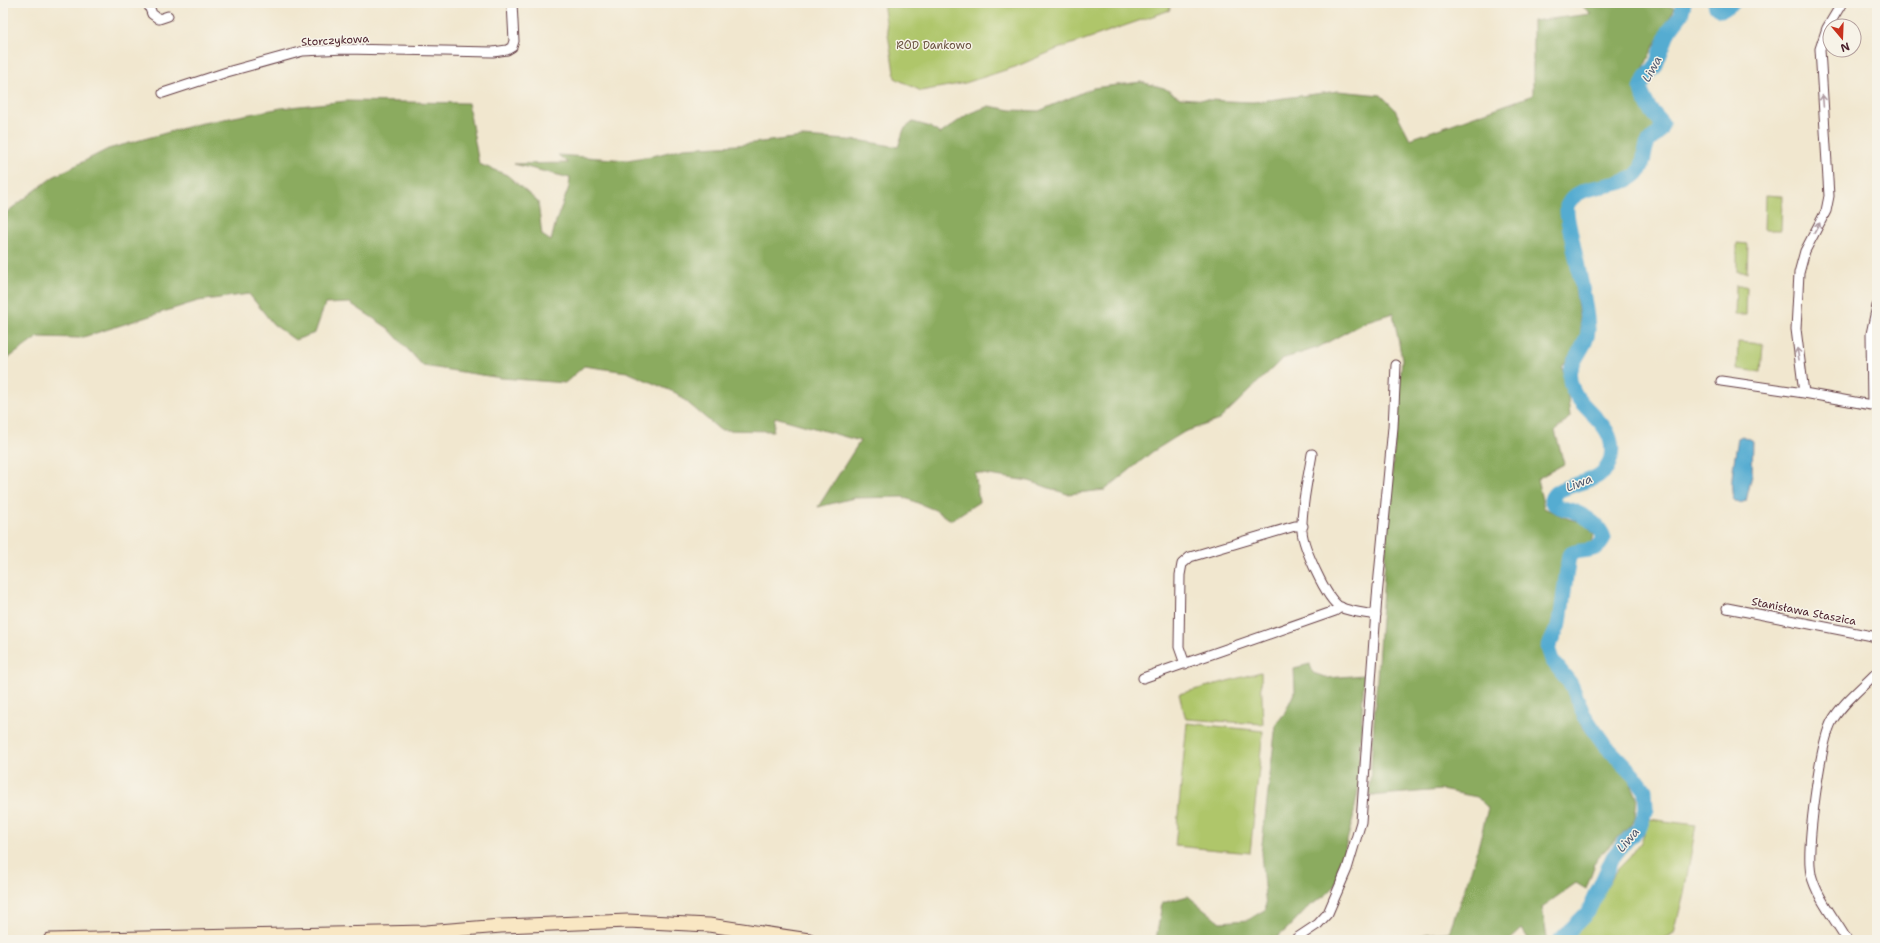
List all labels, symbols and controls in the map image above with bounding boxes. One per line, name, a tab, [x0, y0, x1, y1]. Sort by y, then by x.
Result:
north arrow	[1822, 18, 1862, 58]
street label: Storczykowa	[301, 31, 370, 50]
park label: ROD Dankowo	[896, 38, 972, 53]
text: N	[1838, 38, 1852, 56]
water label: Liwa	[1638, 53, 1666, 85]
one-way arrow	[1819, 95, 1826, 108]
one-way arrow	[1814, 222, 1822, 234]
one-way arrow	[1794, 348, 1802, 361]
water label: Liwa	[1563, 471, 1595, 495]
street label: Stanisława Staszica	[1750, 594, 1858, 629]
water label: Liwa	[1613, 824, 1643, 856]

